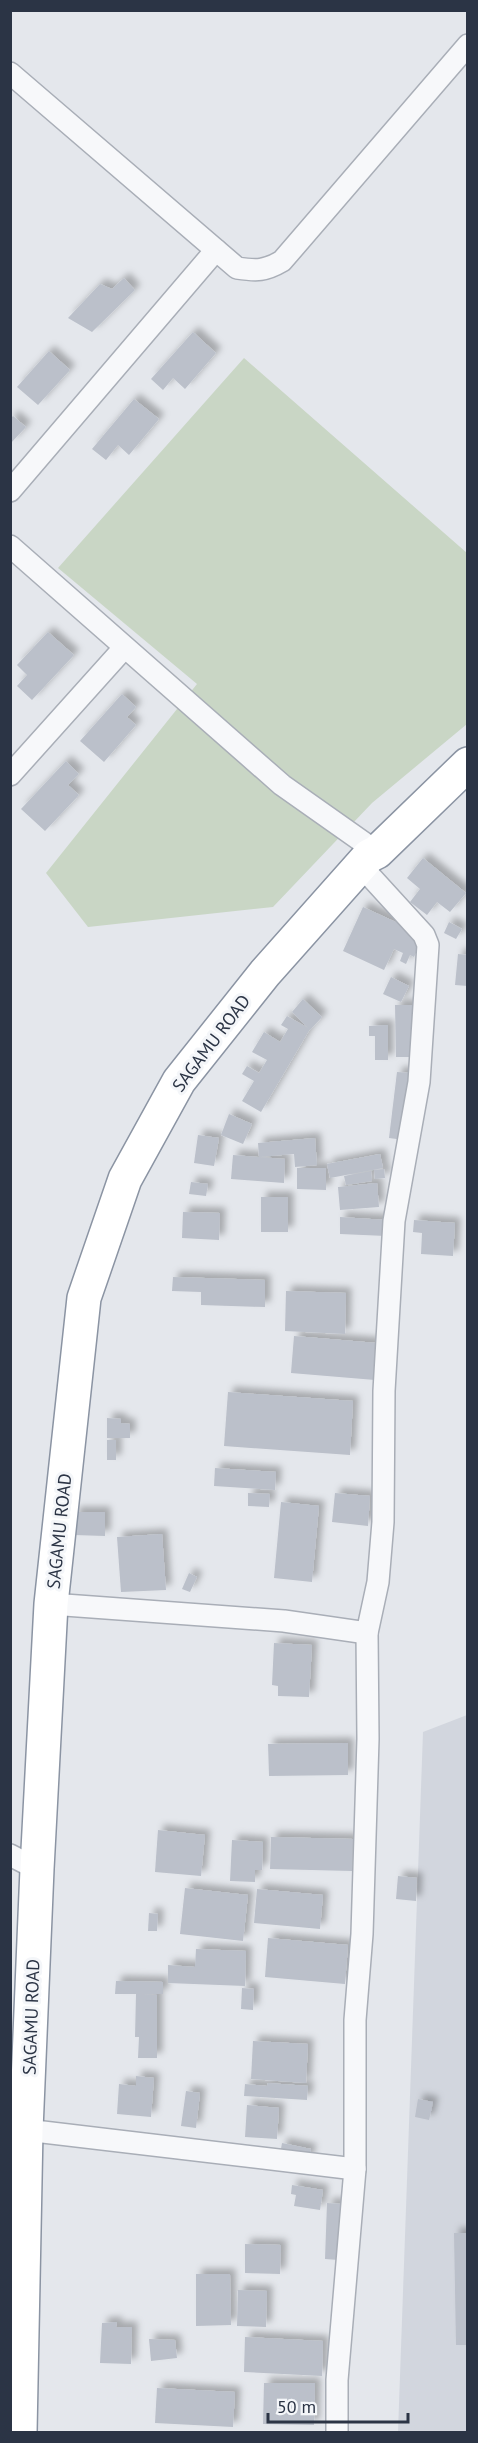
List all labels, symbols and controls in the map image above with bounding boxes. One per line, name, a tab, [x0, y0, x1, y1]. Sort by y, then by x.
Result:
street label: SAGAMU ROAD	[167, 990, 255, 1096]
street label: SAGAMU ROAD	[41, 1472, 77, 1590]
street label: SAGAMU ROAD	[17, 1959, 45, 2075]
scale bar	[268, 2386, 408, 2424]
text: 50 m	[277, 2395, 316, 2418]

